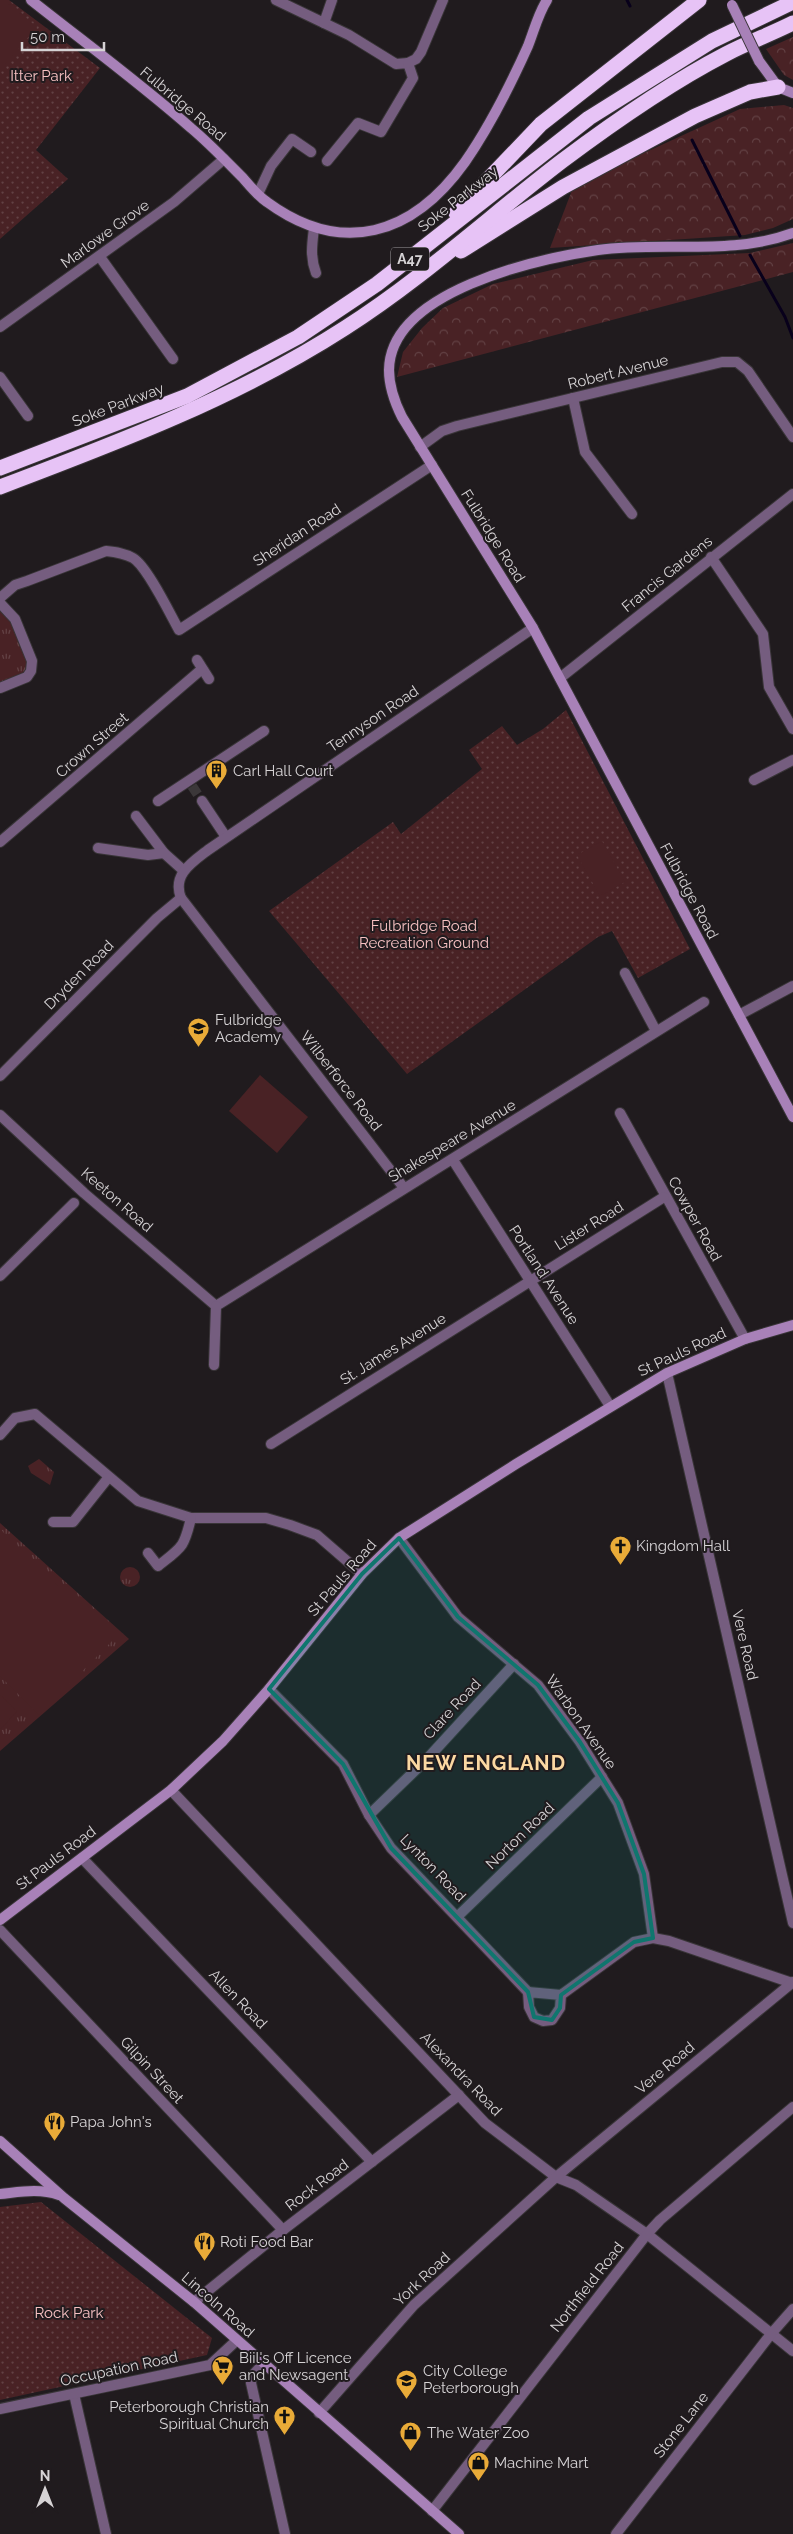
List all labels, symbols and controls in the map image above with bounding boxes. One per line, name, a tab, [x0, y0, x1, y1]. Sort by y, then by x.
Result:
scale bar	[22, 20, 105, 52]
text: 50 m	[30, 28, 65, 46]
street label: Fulbridge Road	[136, 63, 230, 145]
park label: Itter Park	[10, 67, 72, 85]
street label: Soke Parkway	[414, 162, 502, 236]
street label: Marlowe Grove	[57, 196, 153, 272]
road number: A47	[391, 248, 429, 270]
street label: Robert Avenue	[566, 351, 670, 393]
street label: Soke Parkway	[70, 379, 166, 431]
street label: Fulbridge Road	[457, 486, 529, 586]
street label: Sheridan Road	[250, 500, 344, 570]
street label: Francis Gardens	[618, 532, 716, 616]
street label: Tennyson Road	[324, 682, 422, 756]
street label: Crown Street	[52, 709, 132, 781]
building icon: Carl Hall Court	[205, 759, 229, 790]
place label: Carl Hall Court	[233, 762, 333, 780]
street label: Fulbridge Road	[656, 840, 722, 942]
park label: Fulbridge Road Recreation Ground	[359, 917, 489, 952]
street label: Dryden Road	[41, 937, 117, 1013]
place label: Fulbridge Academy	[215, 1011, 282, 1046]
school or university icon: Fulbridge Academy	[187, 1017, 211, 1048]
street label: Wilberforce Road	[296, 1027, 386, 1135]
street label: Shakespeare Avenue	[385, 1096, 519, 1186]
street label: Keeton Road	[77, 1164, 157, 1236]
street label: Cowper Road	[664, 1174, 726, 1264]
street label: Lister Road	[551, 1198, 627, 1254]
street label: Portland Avenue	[505, 1222, 583, 1328]
street label: St. James Avenue	[337, 1309, 449, 1389]
street label: St Pauls Road	[635, 1324, 729, 1380]
church icon: Kingdom Hall	[608, 1534, 632, 1565]
street label: St Pauls Road	[304, 1536, 380, 1620]
place label: Kingdom Hall	[636, 1537, 731, 1555]
street label: Vere Road	[728, 1608, 762, 1682]
street label: Warbon Avenue	[542, 1671, 620, 1773]
street label: Clare Road	[419, 1675, 485, 1743]
district label: NEW ENGLAND	[406, 1751, 566, 1775]
street label: Norton Road	[482, 1799, 558, 1873]
street label: St Pauls Road	[13, 1822, 99, 1894]
street label: Lynton Road	[396, 1831, 470, 1905]
street label: Allen Road	[205, 1966, 271, 2032]
street label: Alexandra Road	[416, 2028, 506, 2120]
street label: Gilpin Street	[117, 2033, 187, 2107]
street label: Vere Road	[632, 2038, 698, 2098]
restaurant icon: Papa John's	[42, 2110, 66, 2141]
place label: Papa John's	[70, 2113, 152, 2131]
street label: Rock Road	[282, 2155, 352, 2215]
restaurant icon: Roti Food Bar	[192, 2230, 216, 2261]
place label: Roti Food Bar	[220, 2233, 314, 2251]
street label: Northfield Road	[546, 2239, 628, 2335]
street label: York Road	[390, 2248, 454, 2310]
street label: Lincoln Road	[178, 2269, 258, 2341]
park label: Rock Park	[34, 2304, 104, 2322]
street label: Occupation Road	[59, 2348, 179, 2390]
place label: Biil's Off Licence and Newsagent	[239, 2349, 352, 2384]
supermarket icon: Biil's Off Licence and Newsagent	[211, 2355, 235, 2386]
place label: City College Peterborough	[423, 2362, 519, 2397]
school or university icon: City College Peterborough	[395, 2368, 419, 2399]
street label: Stone Lane	[650, 2388, 712, 2462]
place label: Peterborough Christian Spiritual Church	[109, 2398, 269, 2433]
church icon: Peterborough Christian Spiritual Church	[273, 2404, 297, 2435]
shop icon: The Water Zoo	[399, 2421, 423, 2452]
place label: The Water Zoo	[427, 2424, 530, 2442]
shop icon: Machine Mart	[466, 2451, 490, 2482]
place label: Machine Mart	[494, 2454, 588, 2472]
north arrow	[20, 2464, 70, 2514]
text: N	[40, 2468, 50, 2484]

